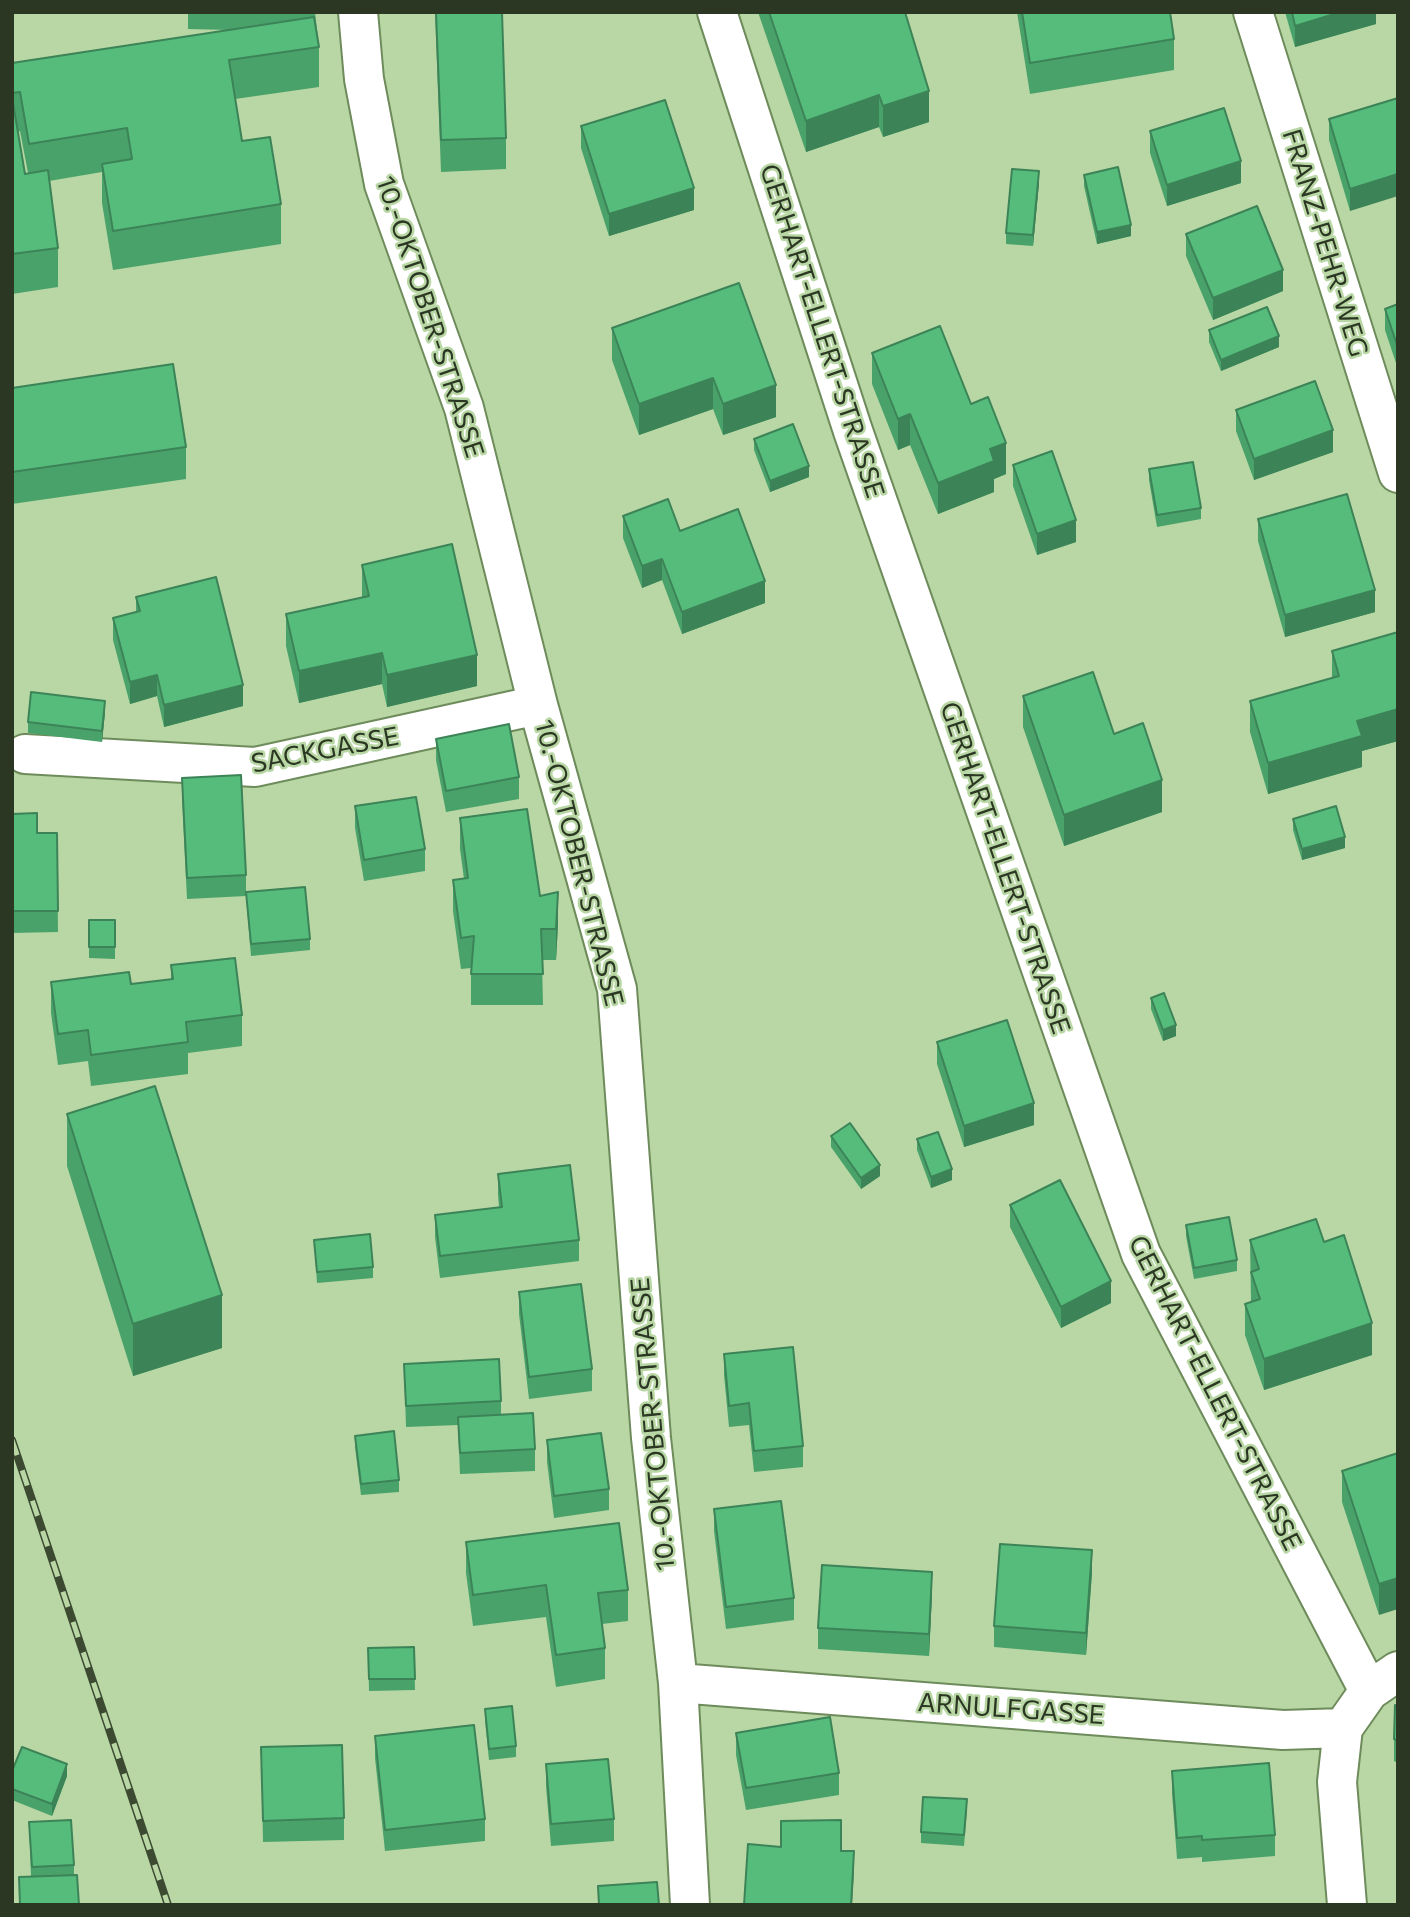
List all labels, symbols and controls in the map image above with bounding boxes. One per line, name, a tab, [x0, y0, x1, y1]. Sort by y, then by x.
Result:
street label: FRANZ-PEHR-WEG	[1276, 125, 1374, 361]
street label: GERHART-ELLERT-STRASSE	[753, 160, 891, 502]
street label: 10.-OKTOBER-STRASSE	[370, 172, 490, 462]
street label: GERHART-ELLERT-STRASSE	[933, 698, 1077, 1038]
street label: 10.-OKTOBER-STRASSE	[528, 717, 630, 1009]
street label: SACKGASSE	[249, 720, 401, 780]
street label: GERHART-ELLERT-STRASSE	[1122, 1230, 1308, 1556]
street label: 10.-OKTOBER-STRASSE	[625, 1276, 681, 1572]
street label: ARNULFGASSE	[917, 1687, 1105, 1731]

